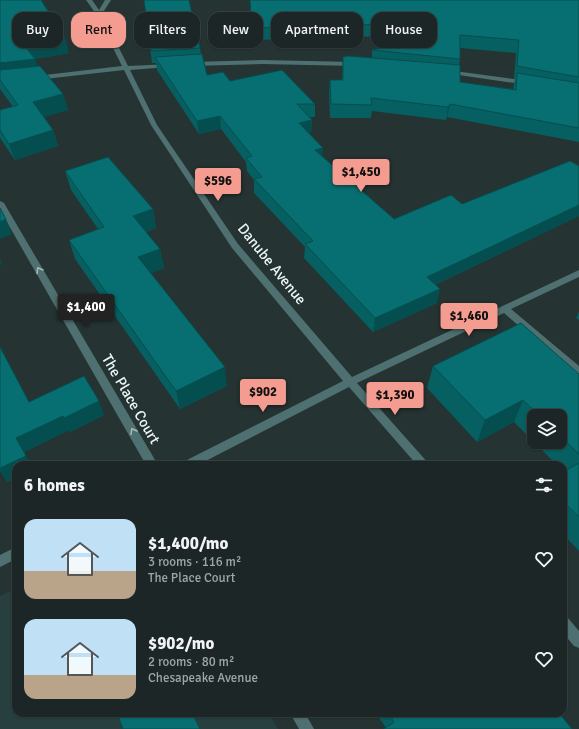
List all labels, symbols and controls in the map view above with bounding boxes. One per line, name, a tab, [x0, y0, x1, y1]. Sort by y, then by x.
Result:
chip: Buy	[12, 12, 63, 48]
chip: Rent	[71, 12, 126, 48]
chip: Filters	[134, 12, 200, 48]
chip: New	[208, 12, 263, 48]
chip: Apartment	[271, 12, 363, 48]
chip: House	[371, 12, 437, 48]
pin: $1,450	[328, 159, 394, 193]
text: $1,450	[342, 164, 380, 180]
pin: $596	[194, 168, 242, 202]
text: $596	[204, 173, 232, 189]
street label: Danube Avenue	[234, 220, 310, 308]
one-way arrow	[37, 267, 44, 274]
pin: $1,400	[53, 294, 119, 328]
text: $1,400	[67, 299, 105, 315]
pin: $1,460	[436, 303, 502, 337]
text: $1,460	[450, 308, 488, 324]
street label: The Place Court	[98, 351, 164, 447]
pin: $902	[239, 379, 287, 413]
pin: $1,390	[362, 382, 428, 416]
text: $902	[249, 384, 277, 400]
text: $1,390	[376, 387, 414, 403]
map controls	[527, 409, 567, 449]
button: layers	[527, 409, 567, 449]
one-way arrow	[130, 428, 137, 435]
icon: filters	[533, 474, 555, 496]
text: 6 homes	[24, 475, 85, 496]
text: $1,400/mo	[148, 533, 228, 554]
icon: home	[56, 535, 104, 583]
icon: heart	[533, 548, 555, 570]
text: 3 rooms · 116 m²	[148, 554, 241, 570]
text: The Place Court	[148, 570, 235, 586]
text: $902/mo	[148, 633, 214, 654]
icon: home	[56, 635, 104, 683]
icon: heart	[533, 648, 555, 670]
text: 2 rooms · 80 m²	[148, 654, 234, 670]
text: Chesapeake Avenue	[148, 670, 258, 686]

